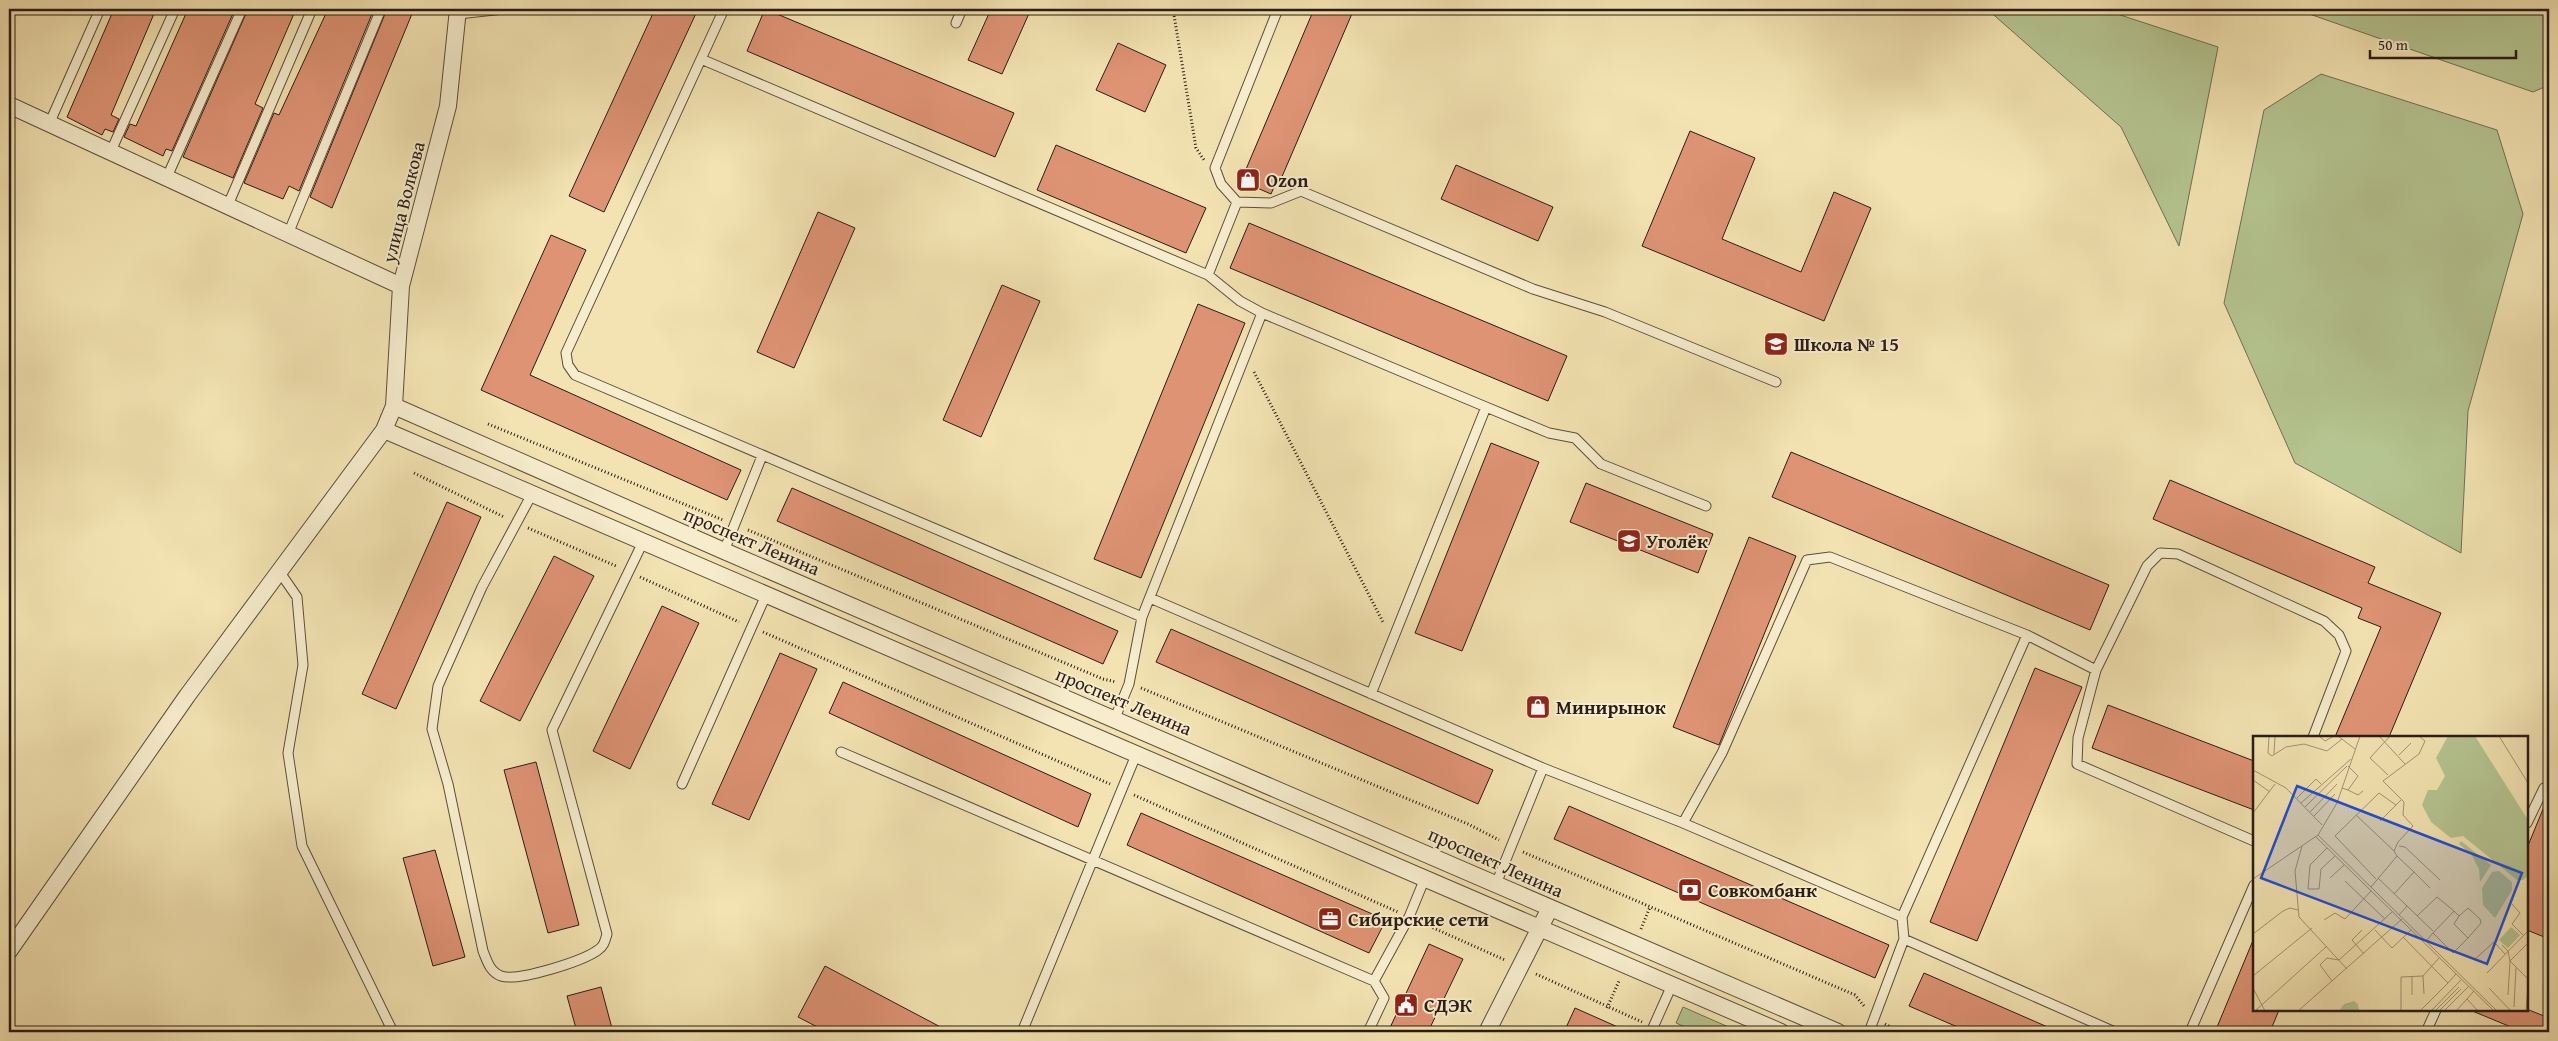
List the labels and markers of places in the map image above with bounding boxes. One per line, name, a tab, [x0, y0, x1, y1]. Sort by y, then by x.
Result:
place label: Ozon	[1266, 166, 1309, 194]
shop icon: Ozon	[1235, 167, 1261, 193]
place label: Школа № 15	[1794, 330, 1899, 358]
school or university icon: Школа № 15	[1763, 331, 1789, 357]
place label: Уголёк	[1646, 527, 1708, 555]
school or university icon: Уголёк	[1616, 528, 1642, 554]
place label: Минирынок	[1556, 693, 1666, 721]
shop icon: Минирынок	[1525, 694, 1551, 720]
place label: Совкомбанк	[1708, 876, 1817, 904]
bank icon: Совкомбанк	[1677, 877, 1703, 903]
place label: Сибирские сети	[1348, 905, 1489, 933]
office icon: Сибирские сети	[1317, 906, 1343, 932]
place label: СДЭК	[1424, 991, 1473, 1019]
public building icon: СДЭК	[1393, 992, 1419, 1018]

